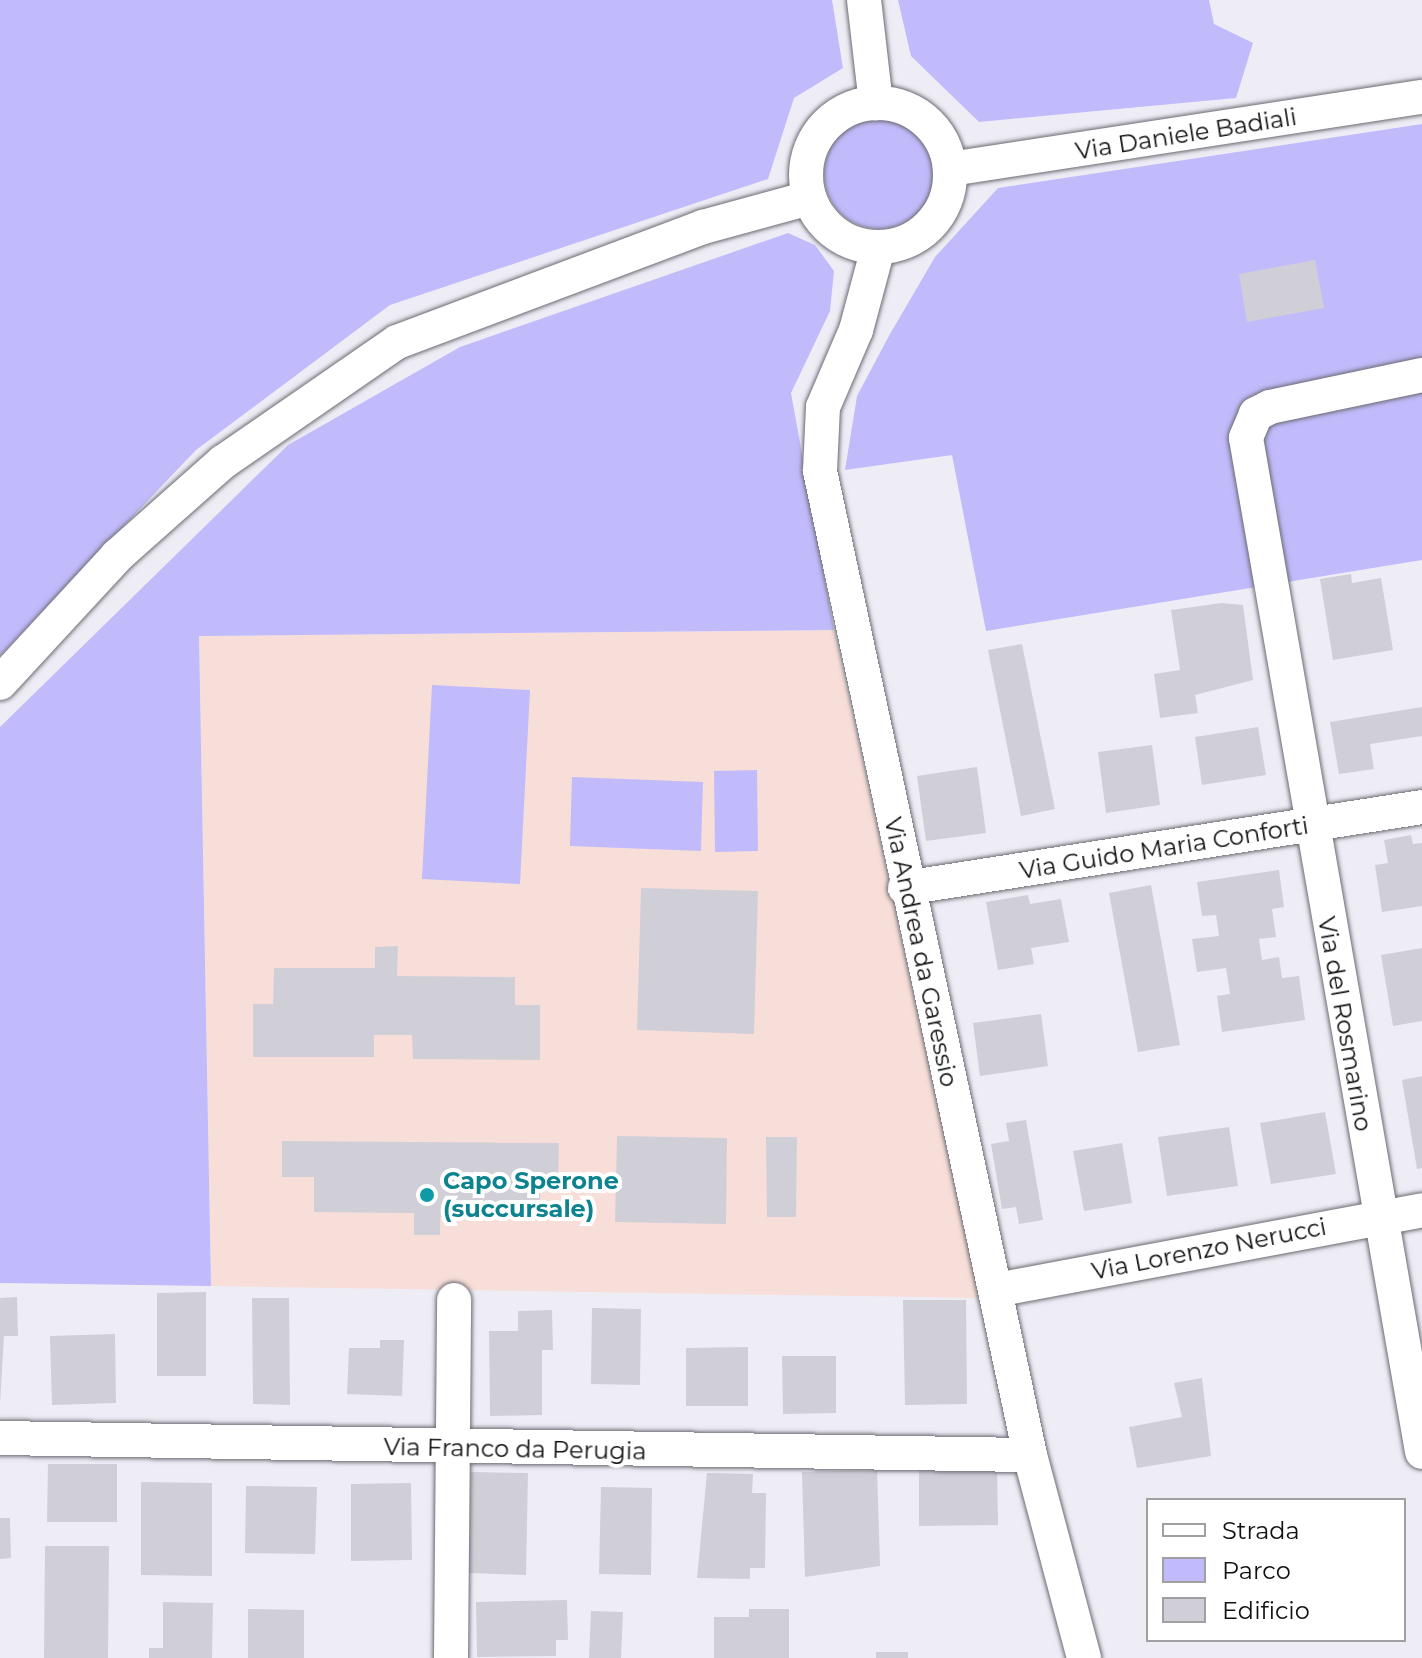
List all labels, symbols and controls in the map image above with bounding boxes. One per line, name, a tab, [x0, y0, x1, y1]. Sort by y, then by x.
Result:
street label: Via Daniele Badiali	[1073, 102, 1299, 166]
street label: Via Guido Maria Conforti	[1017, 811, 1311, 885]
street label: Via Andrea da Garessio	[878, 815, 964, 1089]
street label: Via del Rosmarino	[1312, 914, 1378, 1134]
place label: Capo Sperone (succursale)	[443, 1167, 619, 1223]
marker: Capo Sperone (succursale)	[418, 1186, 436, 1204]
street label: Via Lorenzo Nerucci	[1089, 1212, 1329, 1286]
street label: Via Franco da Perugia	[383, 1432, 647, 1466]
legend	[1146, 1498, 1406, 1642]
text: Strada	[1222, 1516, 1300, 1545]
text: Parco	[1222, 1556, 1291, 1585]
text: Edificio	[1222, 1596, 1310, 1625]

